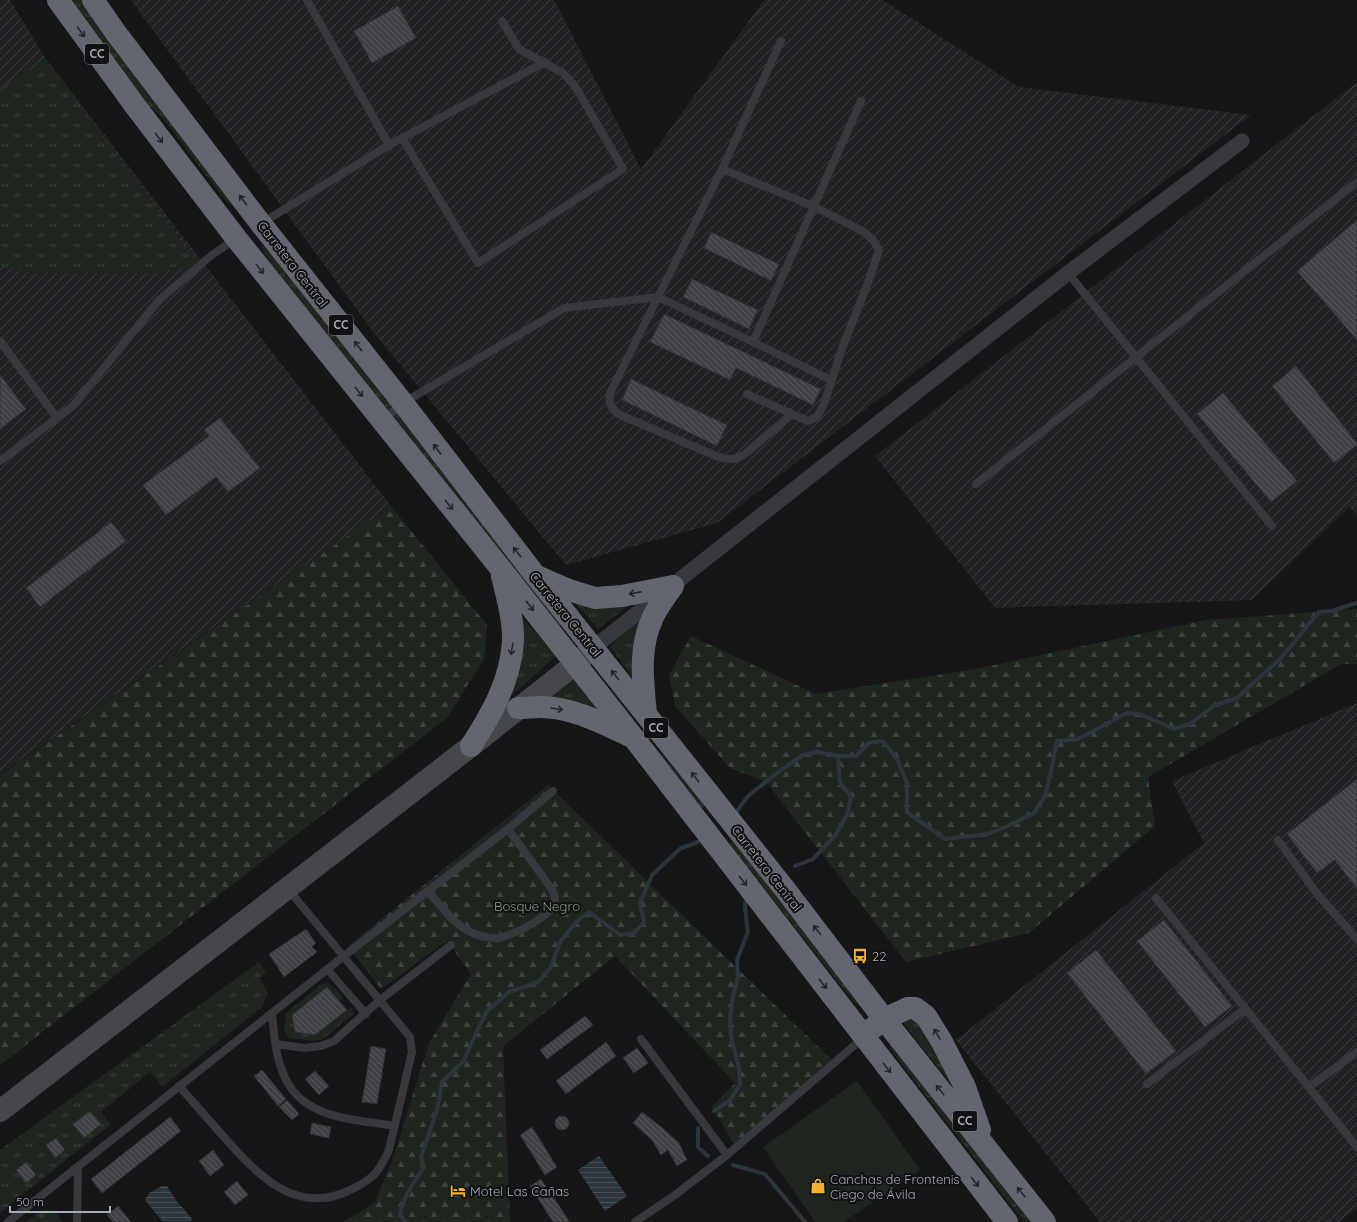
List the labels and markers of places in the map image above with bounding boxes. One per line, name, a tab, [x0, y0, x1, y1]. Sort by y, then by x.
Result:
bus stop icon: 22	[851, 947, 869, 965]
place label: 22	[872, 948, 886, 964]
place label: Canchas de Frontenis Ciego de Ávila	[830, 1171, 960, 1202]
shop icon: Canchas de Frontenis Ciego de Ávila	[809, 1177, 827, 1195]
hotel icon: Motel Las Cañas	[449, 1182, 467, 1200]
place label: Motel Las Cañas	[470, 1183, 569, 1199]

